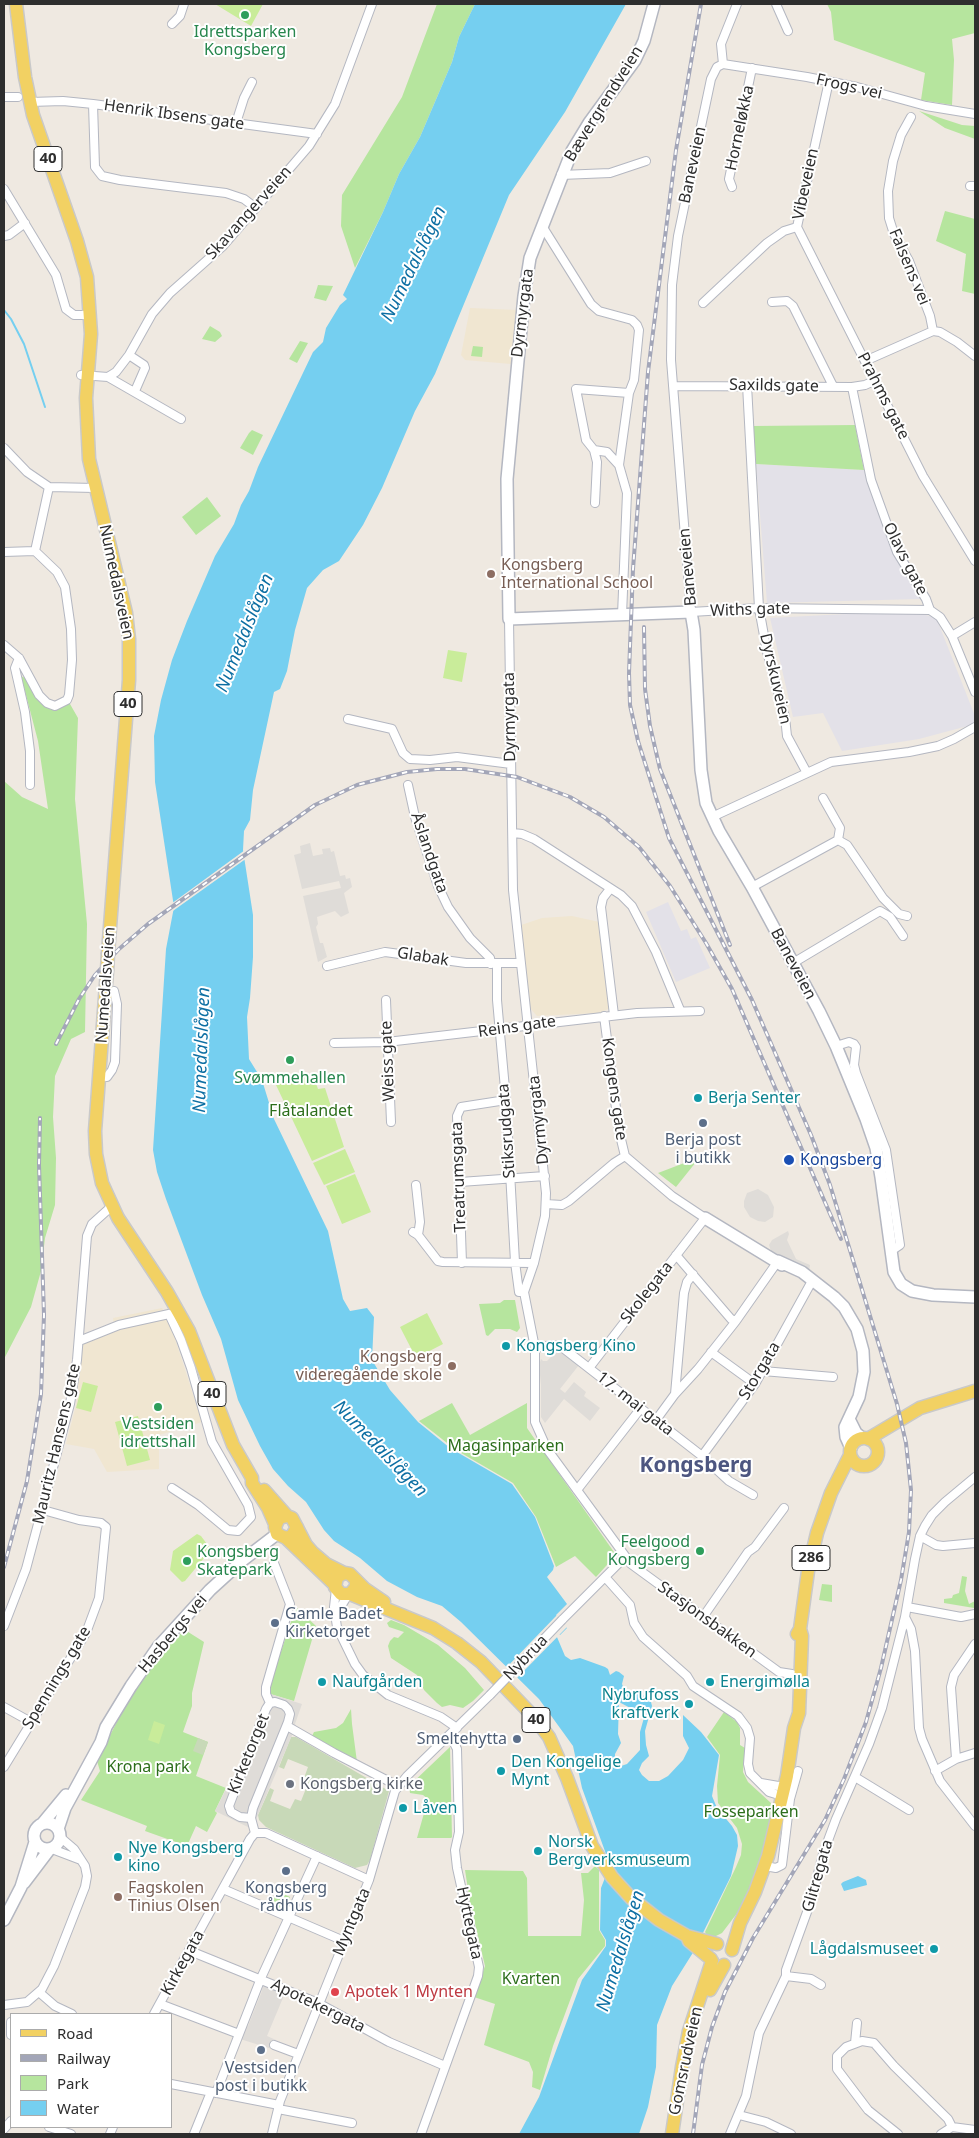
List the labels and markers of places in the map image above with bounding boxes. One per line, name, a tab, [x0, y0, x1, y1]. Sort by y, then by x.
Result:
marker: Idrettsparken Kongsberg	[239, 9, 251, 21]
place label: Idrettsparken Kongsberg	[194, 22, 296, 60]
place label: Kongsberg International School	[501, 555, 653, 593]
marker: Kongsberg International School	[485, 568, 497, 580]
marker: Svømmehallen	[284, 1054, 296, 1066]
place label: Svømmehallen	[234, 1068, 346, 1088]
place label: Berja Senter	[708, 1088, 800, 1108]
marker: Berja Senter	[692, 1092, 704, 1104]
marker: Berja post i butikk	[697, 1117, 709, 1129]
place label: Berja post i butikk	[665, 1130, 741, 1168]
place label: Kongsberg	[800, 1150, 882, 1170]
marker: Kongsberg	[782, 1153, 796, 1167]
place label: Kongsberg Kino	[516, 1336, 636, 1356]
marker: Kongsberg Kino	[500, 1340, 512, 1352]
place label: Kongsberg videregående skole	[296, 1347, 442, 1385]
marker: Kongsberg videregående skole	[446, 1360, 458, 1372]
marker: Vestsiden idrettshall	[152, 1401, 164, 1413]
place label: Vestsiden idrettshall	[120, 1414, 196, 1452]
place label: Feelgood Kongsberg	[608, 1532, 690, 1570]
place label: Kongsberg Skatepark	[197, 1542, 279, 1580]
marker: Feelgood Kongsberg	[694, 1545, 706, 1557]
marker: Kongsberg Skatepark	[181, 1555, 193, 1567]
place label: Gamle Badet Kirketorget	[285, 1604, 382, 1642]
marker: Gamle Badet Kirketorget	[269, 1617, 281, 1629]
place label: Naufgården	[332, 1672, 422, 1692]
place label: Energimølla	[720, 1672, 810, 1692]
marker: Naufgården	[316, 1676, 328, 1688]
marker: Energimølla	[704, 1676, 716, 1688]
place label: Nybrufoss kraftverk	[602, 1685, 679, 1723]
marker: Nybrufoss kraftverk	[683, 1698, 695, 1710]
place label: Smeltehytta	[417, 1729, 507, 1749]
marker: Smeltehytta	[511, 1733, 523, 1745]
place label: Den Kongelige Mynt	[511, 1752, 621, 1790]
marker: Den Kongelige Mynt	[495, 1765, 507, 1777]
place label: Kongsberg kirke	[300, 1774, 423, 1794]
marker: Kongsberg kirke	[284, 1778, 296, 1790]
place label: Låven	[413, 1798, 457, 1818]
marker: Låven	[397, 1802, 409, 1814]
place label: Norsk Bergverksmuseum	[548, 1832, 690, 1870]
place label: Nye Kongsberg kino	[128, 1838, 244, 1876]
marker: Norsk Bergverksmuseum	[532, 1845, 544, 1857]
marker: Nye Kongsberg kino	[112, 1851, 124, 1863]
marker: Kongsberg rådhus	[280, 1865, 292, 1877]
place label: Fagskolen Tinius Olsen	[128, 1878, 220, 1916]
place label: Kongsberg rådhus	[245, 1878, 327, 1916]
marker: Fagskolen Tinius Olsen	[112, 1891, 124, 1903]
place label: Lågdalsmuseet	[810, 1939, 924, 1959]
marker: Lågdalsmuseet	[928, 1943, 940, 1955]
place label: Apotek 1 Mynten	[345, 1982, 473, 2002]
marker: Apotek 1 Mynten	[329, 1986, 341, 1998]
marker: Vestsiden post i butikk	[255, 2044, 267, 2056]
place label: Vestsiden post i butikk	[215, 2058, 307, 2096]

